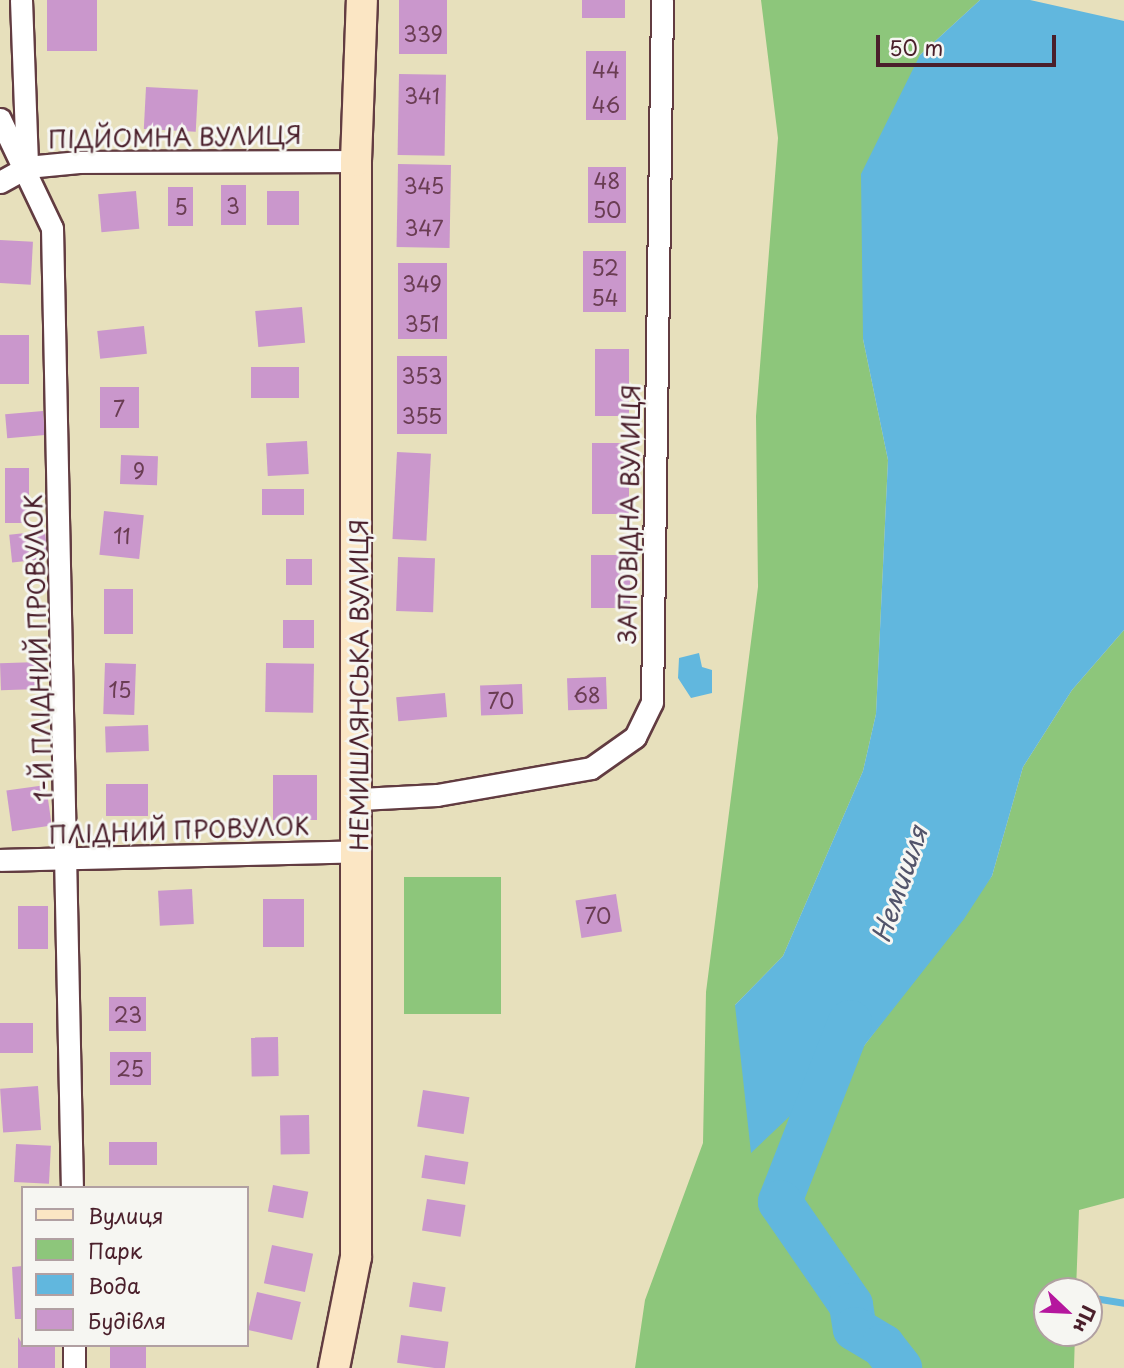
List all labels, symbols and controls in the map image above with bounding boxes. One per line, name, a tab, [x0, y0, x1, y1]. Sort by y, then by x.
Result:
house number: 339	[403, 20, 443, 46]
scale bar	[879, 21, 1059, 65]
text: 50 m	[889, 31, 943, 63]
house number: 44	[592, 56, 620, 82]
house number: 341	[404, 82, 440, 108]
house number: 46	[592, 91, 620, 117]
street label: ПІДЙОМНА ВУЛИЦЯ	[48, 120, 302, 154]
house number: 48	[594, 167, 620, 193]
house number: 345	[404, 172, 444, 198]
house number: 3	[226, 192, 240, 218]
house number: 5	[174, 193, 188, 219]
house number: 50	[593, 196, 621, 222]
house number: 347	[404, 214, 444, 240]
house number: 52	[591, 254, 619, 280]
house number: 349	[402, 270, 442, 296]
house number: 54	[591, 284, 619, 310]
house number: 351	[405, 310, 439, 336]
house number: 353	[402, 362, 442, 388]
street label: ЗАПОВІДНА ВУЛИЦЯ	[612, 384, 646, 644]
house number: 7	[113, 395, 125, 421]
house number: 355	[402, 402, 442, 428]
house number: 9	[133, 457, 145, 483]
street label: 1-Й ПЛІДНИЙ ПРОВУЛОК	[18, 492, 58, 804]
street label: НЕМИШЛЯНСЬКА ВУЛИЦЯ	[345, 520, 373, 850]
house number: 11	[113, 522, 131, 548]
house number: 15	[109, 676, 131, 702]
house number: 68	[573, 681, 601, 707]
house number: 70	[488, 687, 514, 713]
street label: ПЛІДНИЙ ПРОВУЛОК	[48, 811, 310, 849]
water label: Немишля	[865, 822, 933, 946]
house number: 70	[585, 902, 611, 928]
house number: 23	[114, 1001, 142, 1027]
house number: 25	[116, 1055, 144, 1081]
legend	[21, 1186, 248, 1347]
text: Вулиця	[88, 1199, 164, 1231]
text: Парк	[88, 1234, 142, 1266]
text: Вода	[88, 1269, 140, 1301]
north arrow	[1033, 1277, 1103, 1347]
text: Пн	[1067, 1301, 1104, 1338]
text: Будівля	[88, 1304, 166, 1336]

